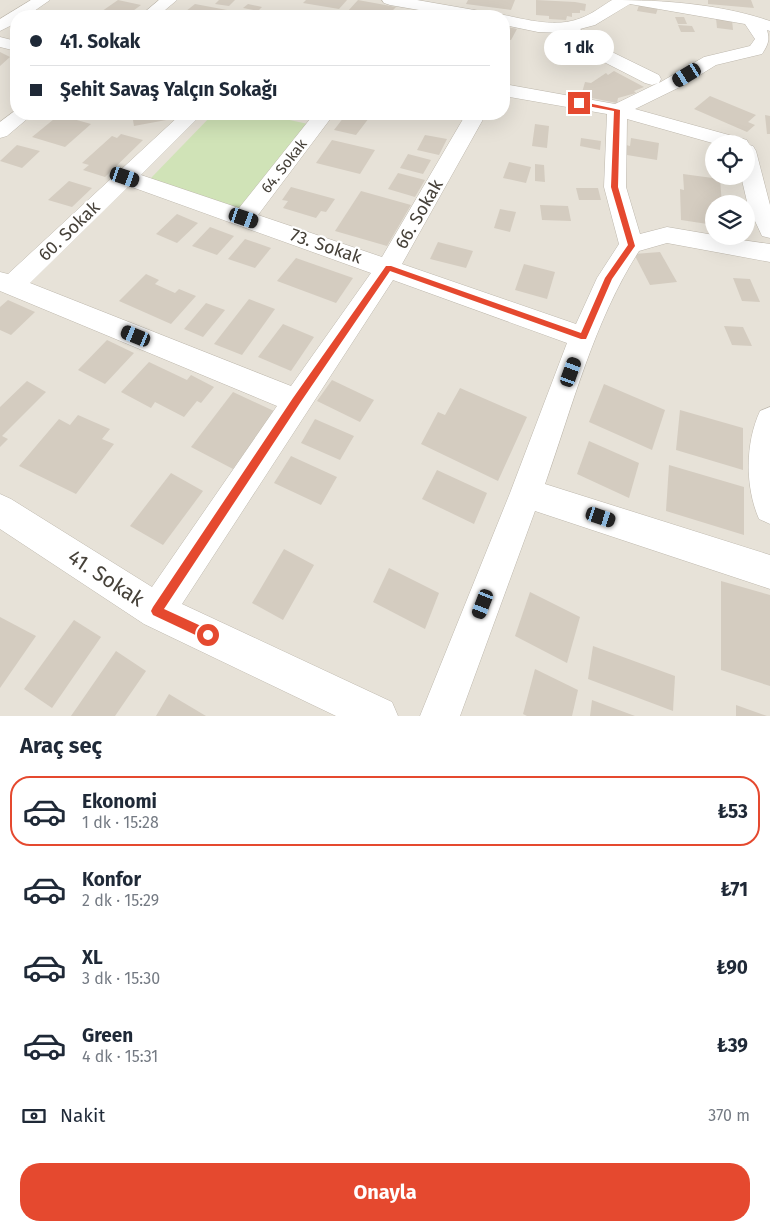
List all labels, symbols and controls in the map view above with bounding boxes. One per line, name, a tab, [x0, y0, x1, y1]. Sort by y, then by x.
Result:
text: 41. Sokak	[60, 30, 140, 53]
callout: 1 dk	[544, 31, 614, 66]
text: 1 dk	[564, 38, 594, 57]
car	[670, 61, 703, 89]
text: Şehit Savaş Yalçın Sokağı	[60, 78, 277, 101]
route end	[568, 92, 590, 114]
street label: 64. Sokak	[257, 135, 311, 197]
map controls	[705, 135, 755, 245]
button: locate	[705, 135, 755, 185]
car	[108, 165, 141, 189]
street label: 66. Sokak	[390, 175, 448, 253]
button: layers	[705, 195, 755, 245]
street label: 60. Sokak	[34, 196, 105, 266]
car	[227, 206, 260, 230]
street label: 73. Sokak	[287, 224, 365, 269]
car	[119, 323, 152, 349]
car	[558, 355, 583, 389]
car	[584, 505, 617, 529]
street label: 41. Sokak	[63, 544, 149, 612]
car	[470, 587, 495, 621]
route start	[197, 624, 219, 646]
text: Araç seç	[20, 732, 102, 759]
icon: car	[22, 789, 67, 834]
text: Ekonomi	[82, 790, 157, 813]
text: ₺53	[718, 800, 748, 823]
text: 1 dk · 15:28	[82, 813, 159, 832]
icon: car	[22, 867, 67, 912]
text: Konfor	[82, 868, 141, 891]
text: ₺71	[721, 878, 748, 901]
text: 2 dk · 15:29	[82, 891, 159, 910]
icon: car	[22, 945, 67, 990]
text: XL	[82, 946, 103, 969]
text: ₺90	[716, 956, 748, 979]
text: 3 dk · 15:30	[82, 969, 160, 988]
icon: car	[22, 1023, 67, 1068]
text: Green	[82, 1024, 133, 1047]
text: ₺39	[717, 1034, 748, 1057]
text: 4 dk · 15:31	[82, 1047, 158, 1066]
icon: cash	[20, 1102, 48, 1130]
text: Nakit	[60, 1104, 105, 1127]
text: 370 m	[708, 1106, 750, 1125]
button: Onayla	[20, 1163, 750, 1221]

